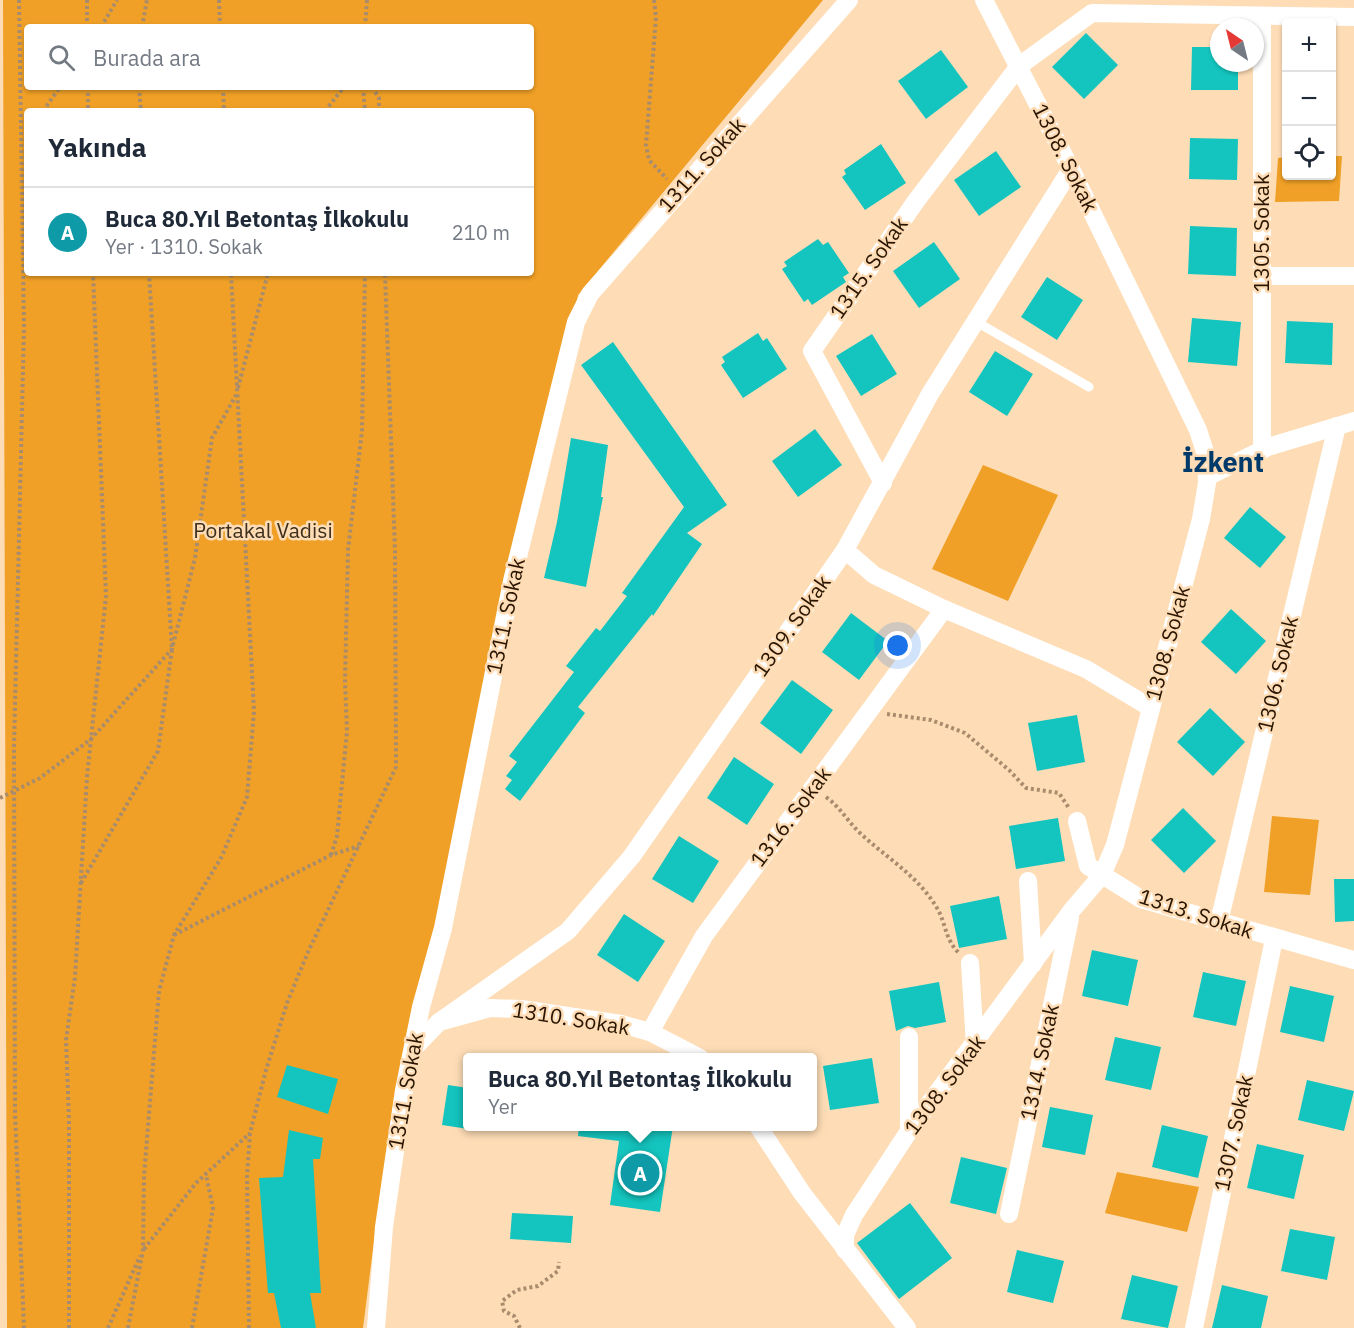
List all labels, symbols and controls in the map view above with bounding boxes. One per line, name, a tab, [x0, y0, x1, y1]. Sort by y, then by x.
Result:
north arrow	[1210, 18, 1264, 72]
map controls	[1282, 18, 1336, 180]
button: +	[1282, 18, 1336, 72]
search box	[24, 24, 534, 90]
icon: search	[45, 41, 78, 74]
text: Burada ara	[93, 43, 201, 72]
button: −	[1282, 72, 1336, 126]
street label: 1308. Sokak	[1027, 98, 1105, 217]
street label: 1311. Sokak	[651, 111, 751, 218]
button: locate	[1282, 126, 1336, 180]
text: Yakında	[48, 130, 147, 164]
street label: 1305. Sokak	[1247, 174, 1275, 292]
text: Buca 80.Yıl Betontaş İlkokulu	[105, 204, 409, 233]
street label: 1315. Sokak	[823, 211, 914, 324]
text: A	[61, 219, 74, 246]
text: 210 m	[452, 219, 510, 246]
text: Yer · 1310. Sokak	[105, 233, 263, 260]
district label: İzkent	[1182, 444, 1264, 479]
park label: Portakal Vadisi	[193, 516, 333, 544]
street label: 1311. Sokak	[479, 555, 531, 677]
street label: 1309. Sokak	[746, 569, 837, 682]
street label: 1308. Sokak	[1138, 582, 1196, 703]
street label: 1306. Sokak	[1250, 613, 1304, 735]
your location	[883, 631, 912, 660]
street label: 1316. Sokak	[743, 761, 837, 872]
street label: 1313. Sokak	[1136, 881, 1257, 945]
street label: 1310. Sokak	[511, 995, 632, 1041]
street label: 1314. Sokak	[1013, 1001, 1065, 1123]
street label: 1308. Sokak	[897, 1029, 991, 1140]
street label: 1311. Sokak	[381, 1030, 429, 1151]
popup	[463, 1053, 817, 1131]
text: Buca 80.Yıl Betontaş İlkokulu	[488, 1064, 792, 1093]
street label: 1307. Sokak	[1207, 1072, 1259, 1194]
text: Yer	[488, 1093, 517, 1120]
pin: A	[620, 1150, 660, 1196]

